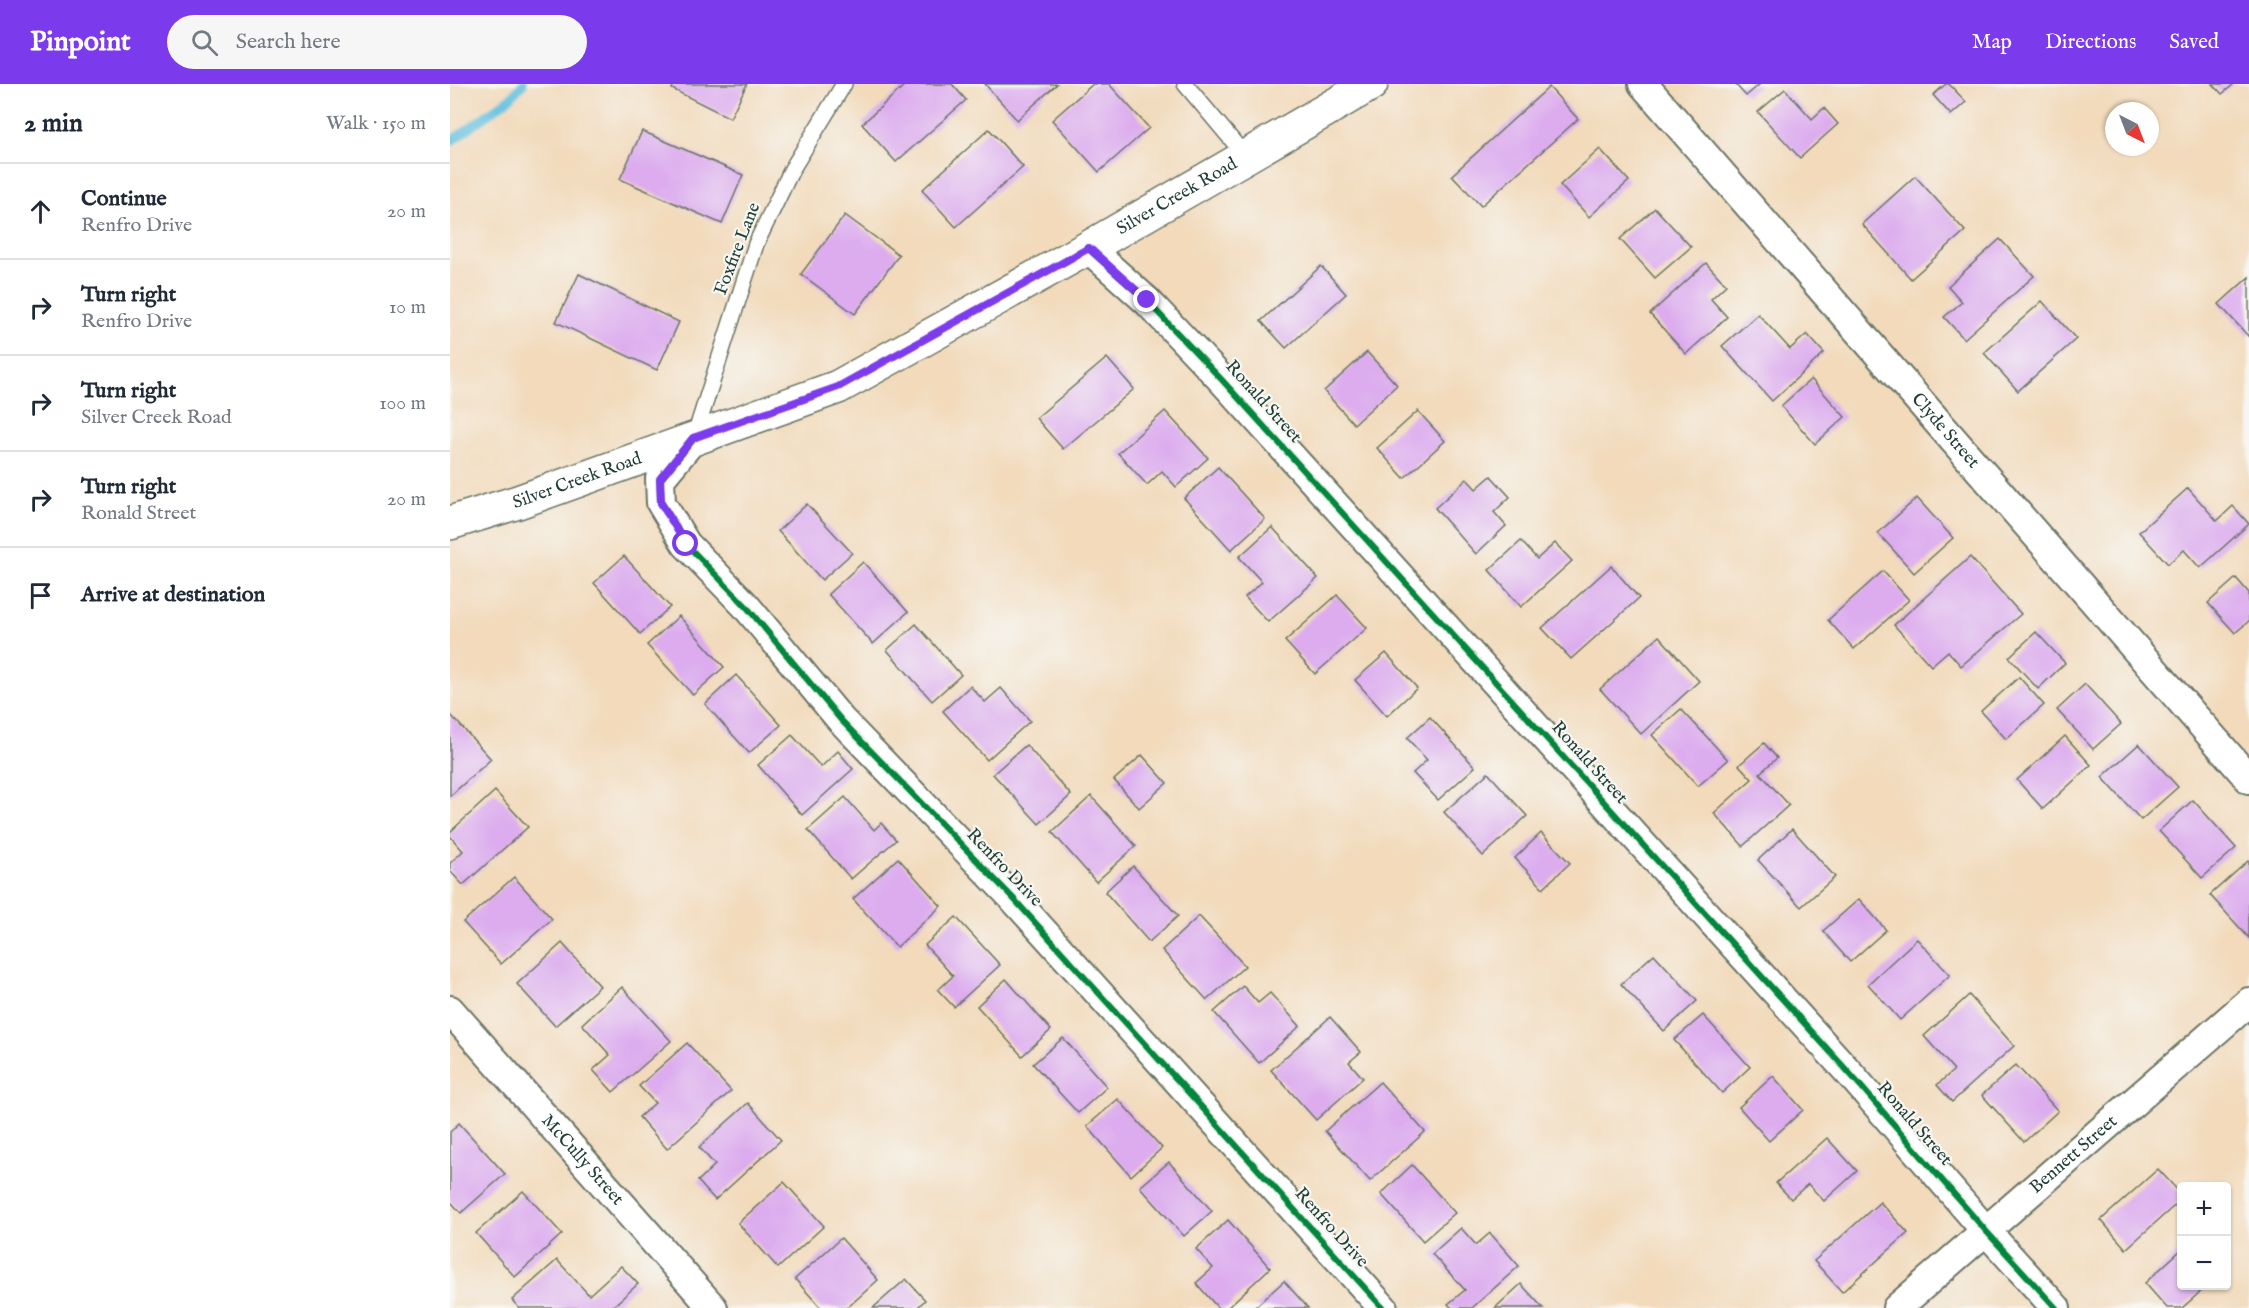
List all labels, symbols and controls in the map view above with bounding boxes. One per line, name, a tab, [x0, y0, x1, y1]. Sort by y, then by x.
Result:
search box	[167, 15, 587, 69]
text: Pinpoint	[30, 25, 131, 60]
icon: search	[188, 26, 221, 59]
text: Search here	[236, 28, 341, 56]
text: Map	[1972, 29, 2012, 56]
text: Directions	[2045, 29, 2136, 56]
text: Saved	[2169, 29, 2219, 56]
north arrow	[2105, 102, 2159, 156]
text: 2 min	[24, 107, 83, 140]
text: Walk · 150 m	[326, 111, 426, 136]
street label: Silver Creek Road	[1112, 152, 1242, 240]
text: Continue	[81, 185, 167, 213]
icon: ahead	[24, 195, 57, 228]
text: 20 m	[387, 199, 426, 224]
street label: Foxfire Lane	[710, 199, 766, 299]
text: Renfro Drive	[81, 213, 192, 238]
text: Turn right	[81, 281, 176, 309]
route end	[1133, 286, 1159, 312]
icon: right	[24, 291, 57, 324]
text: 10 m	[389, 295, 426, 320]
text: Renfro Drive	[81, 309, 192, 334]
street label: Ronald Street	[1220, 356, 1306, 448]
text: Turn right	[81, 377, 176, 405]
icon: right	[24, 387, 57, 420]
street label: Clyde Street	[1906, 388, 1984, 473]
text: 100 m	[379, 391, 426, 416]
text: Silver Creek Road	[81, 405, 232, 430]
street label: Silver Creek Road	[510, 447, 645, 514]
text: Turn right	[81, 473, 176, 501]
icon: right	[24, 483, 57, 516]
text: 20 m	[387, 487, 426, 512]
text: Ronald Street	[81, 501, 196, 526]
route start	[672, 530, 698, 556]
icon: arrive	[24, 579, 57, 612]
text: Arrive at destination	[81, 581, 265, 609]
street label: Ronald Street	[1546, 717, 1632, 809]
street label: Renfro Drive	[961, 824, 1047, 912]
street label: Ronald Street	[1871, 1077, 1957, 1171]
street label: McCully Street	[536, 1110, 629, 1210]
street label: Bennett Street	[2025, 1110, 2122, 1199]
map controls	[2177, 1182, 2231, 1290]
button: +	[2177, 1182, 2231, 1236]
street label: Renfro Drive	[1289, 1183, 1373, 1273]
button: −	[2177, 1236, 2231, 1290]

